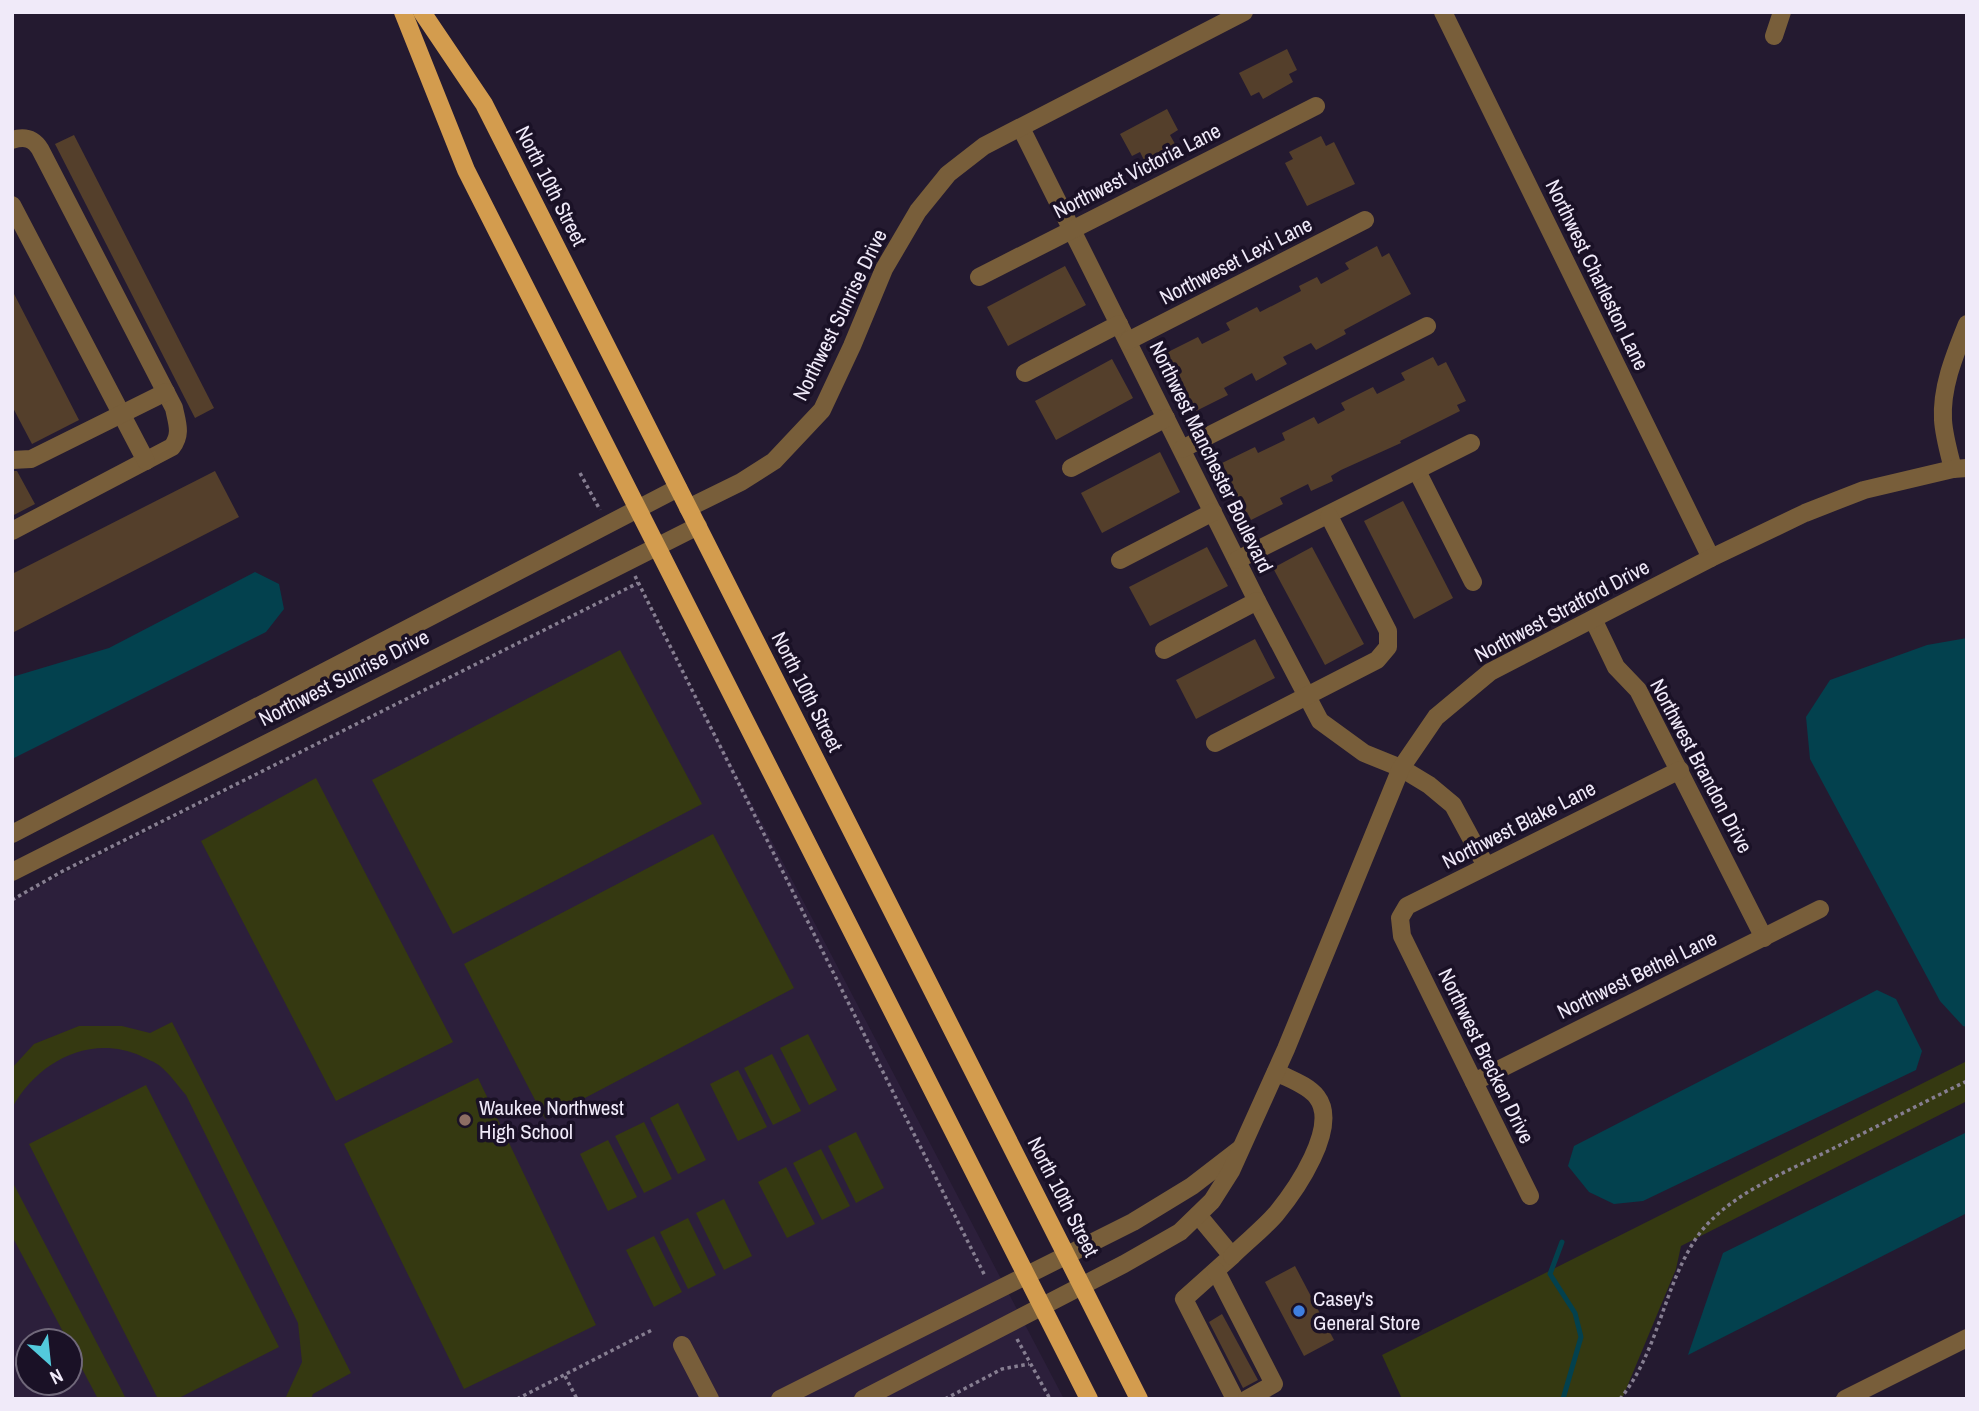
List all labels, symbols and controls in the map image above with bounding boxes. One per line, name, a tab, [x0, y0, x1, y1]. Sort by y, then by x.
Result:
street label: Northwest Victoria Lane	[1048, 116, 1226, 225]
street label: North 10th Street	[509, 121, 594, 251]
street label: Northwest Charleston Lane	[1539, 175, 1656, 375]
street label: Northweset Lexi Lane	[1155, 210, 1317, 312]
street label: Northwest Sunrise Drive	[785, 224, 894, 405]
street label: Northwest Manchester Boulevard	[1143, 336, 1280, 578]
street label: Northwest Stratford Drive	[1469, 552, 1654, 669]
street label: Northwest Sunrise Drive	[254, 622, 434, 733]
street label: North 10th Street	[765, 627, 850, 757]
street label: Northwest Brandon Drive	[1643, 674, 1760, 858]
street label: Northwest Blake Lane	[1437, 773, 1600, 876]
street label: Northwest Bethel Lane	[1552, 923, 1721, 1026]
street label: Northwest Brecken Drive	[1431, 963, 1541, 1148]
place label: Waukee Northwest High School	[479, 1093, 624, 1146]
marker: Waukee Northwest High School	[457, 1112, 473, 1128]
street label: North 10th Street	[1021, 1132, 1106, 1262]
place label: Casey's General Store	[1313, 1284, 1420, 1337]
marker: Casey's General Store	[1291, 1303, 1307, 1319]
north arrow	[14, 1327, 84, 1397]
text: N	[46, 1363, 68, 1391]

